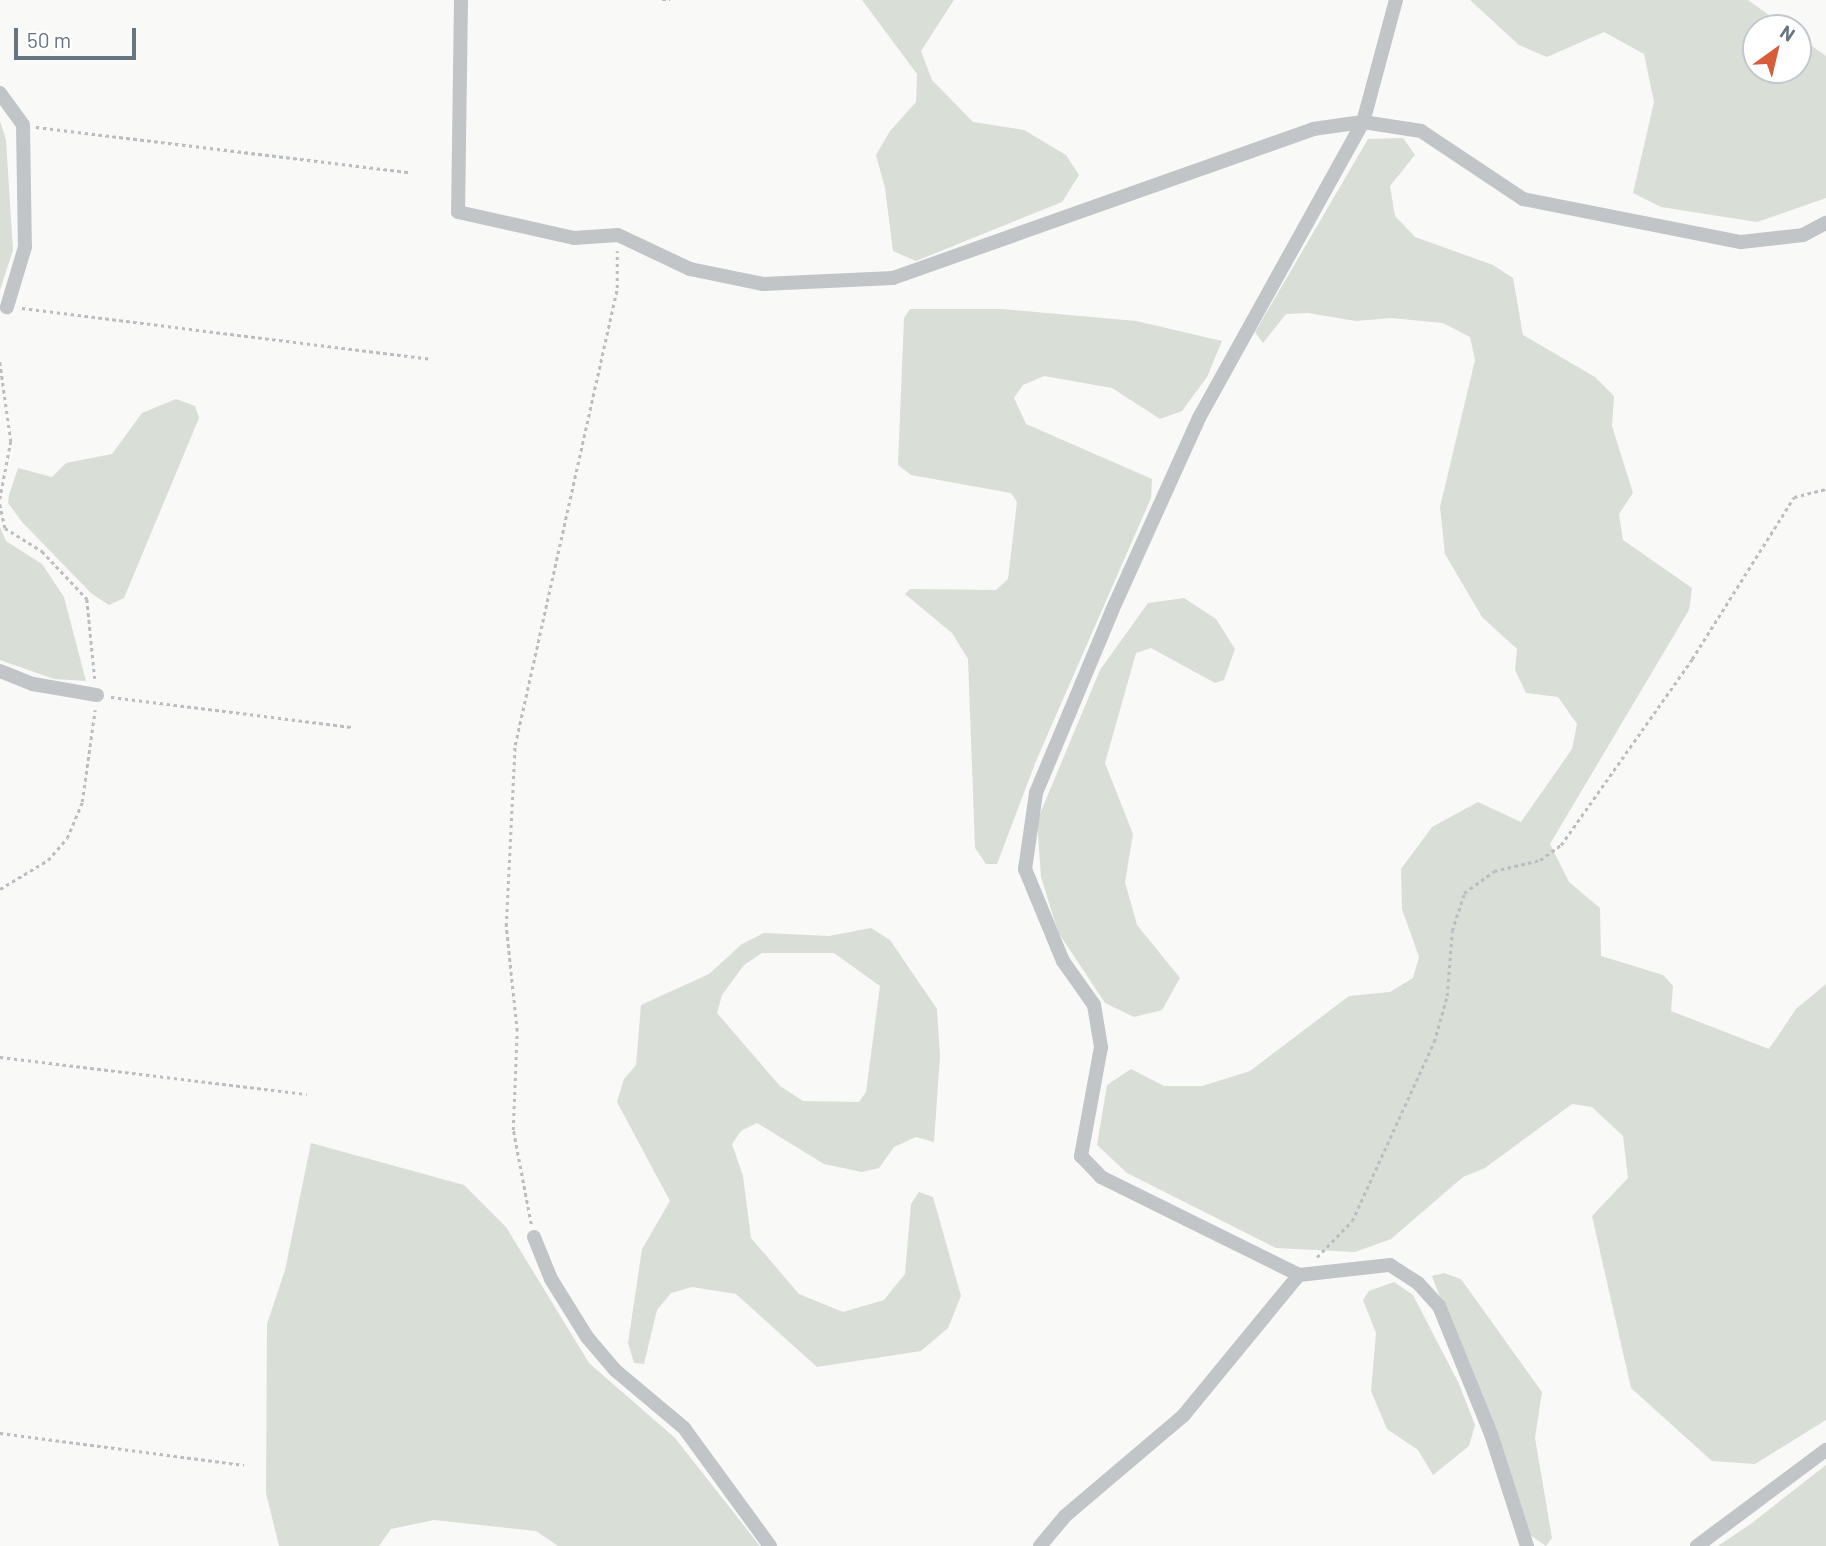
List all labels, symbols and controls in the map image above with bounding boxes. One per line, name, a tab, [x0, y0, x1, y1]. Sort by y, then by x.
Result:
scale bar	[18, 14, 140, 58]
north arrow	[1742, 14, 1812, 84]
text: N	[1776, 20, 1800, 46]
text: 50 m	[27, 27, 71, 52]

